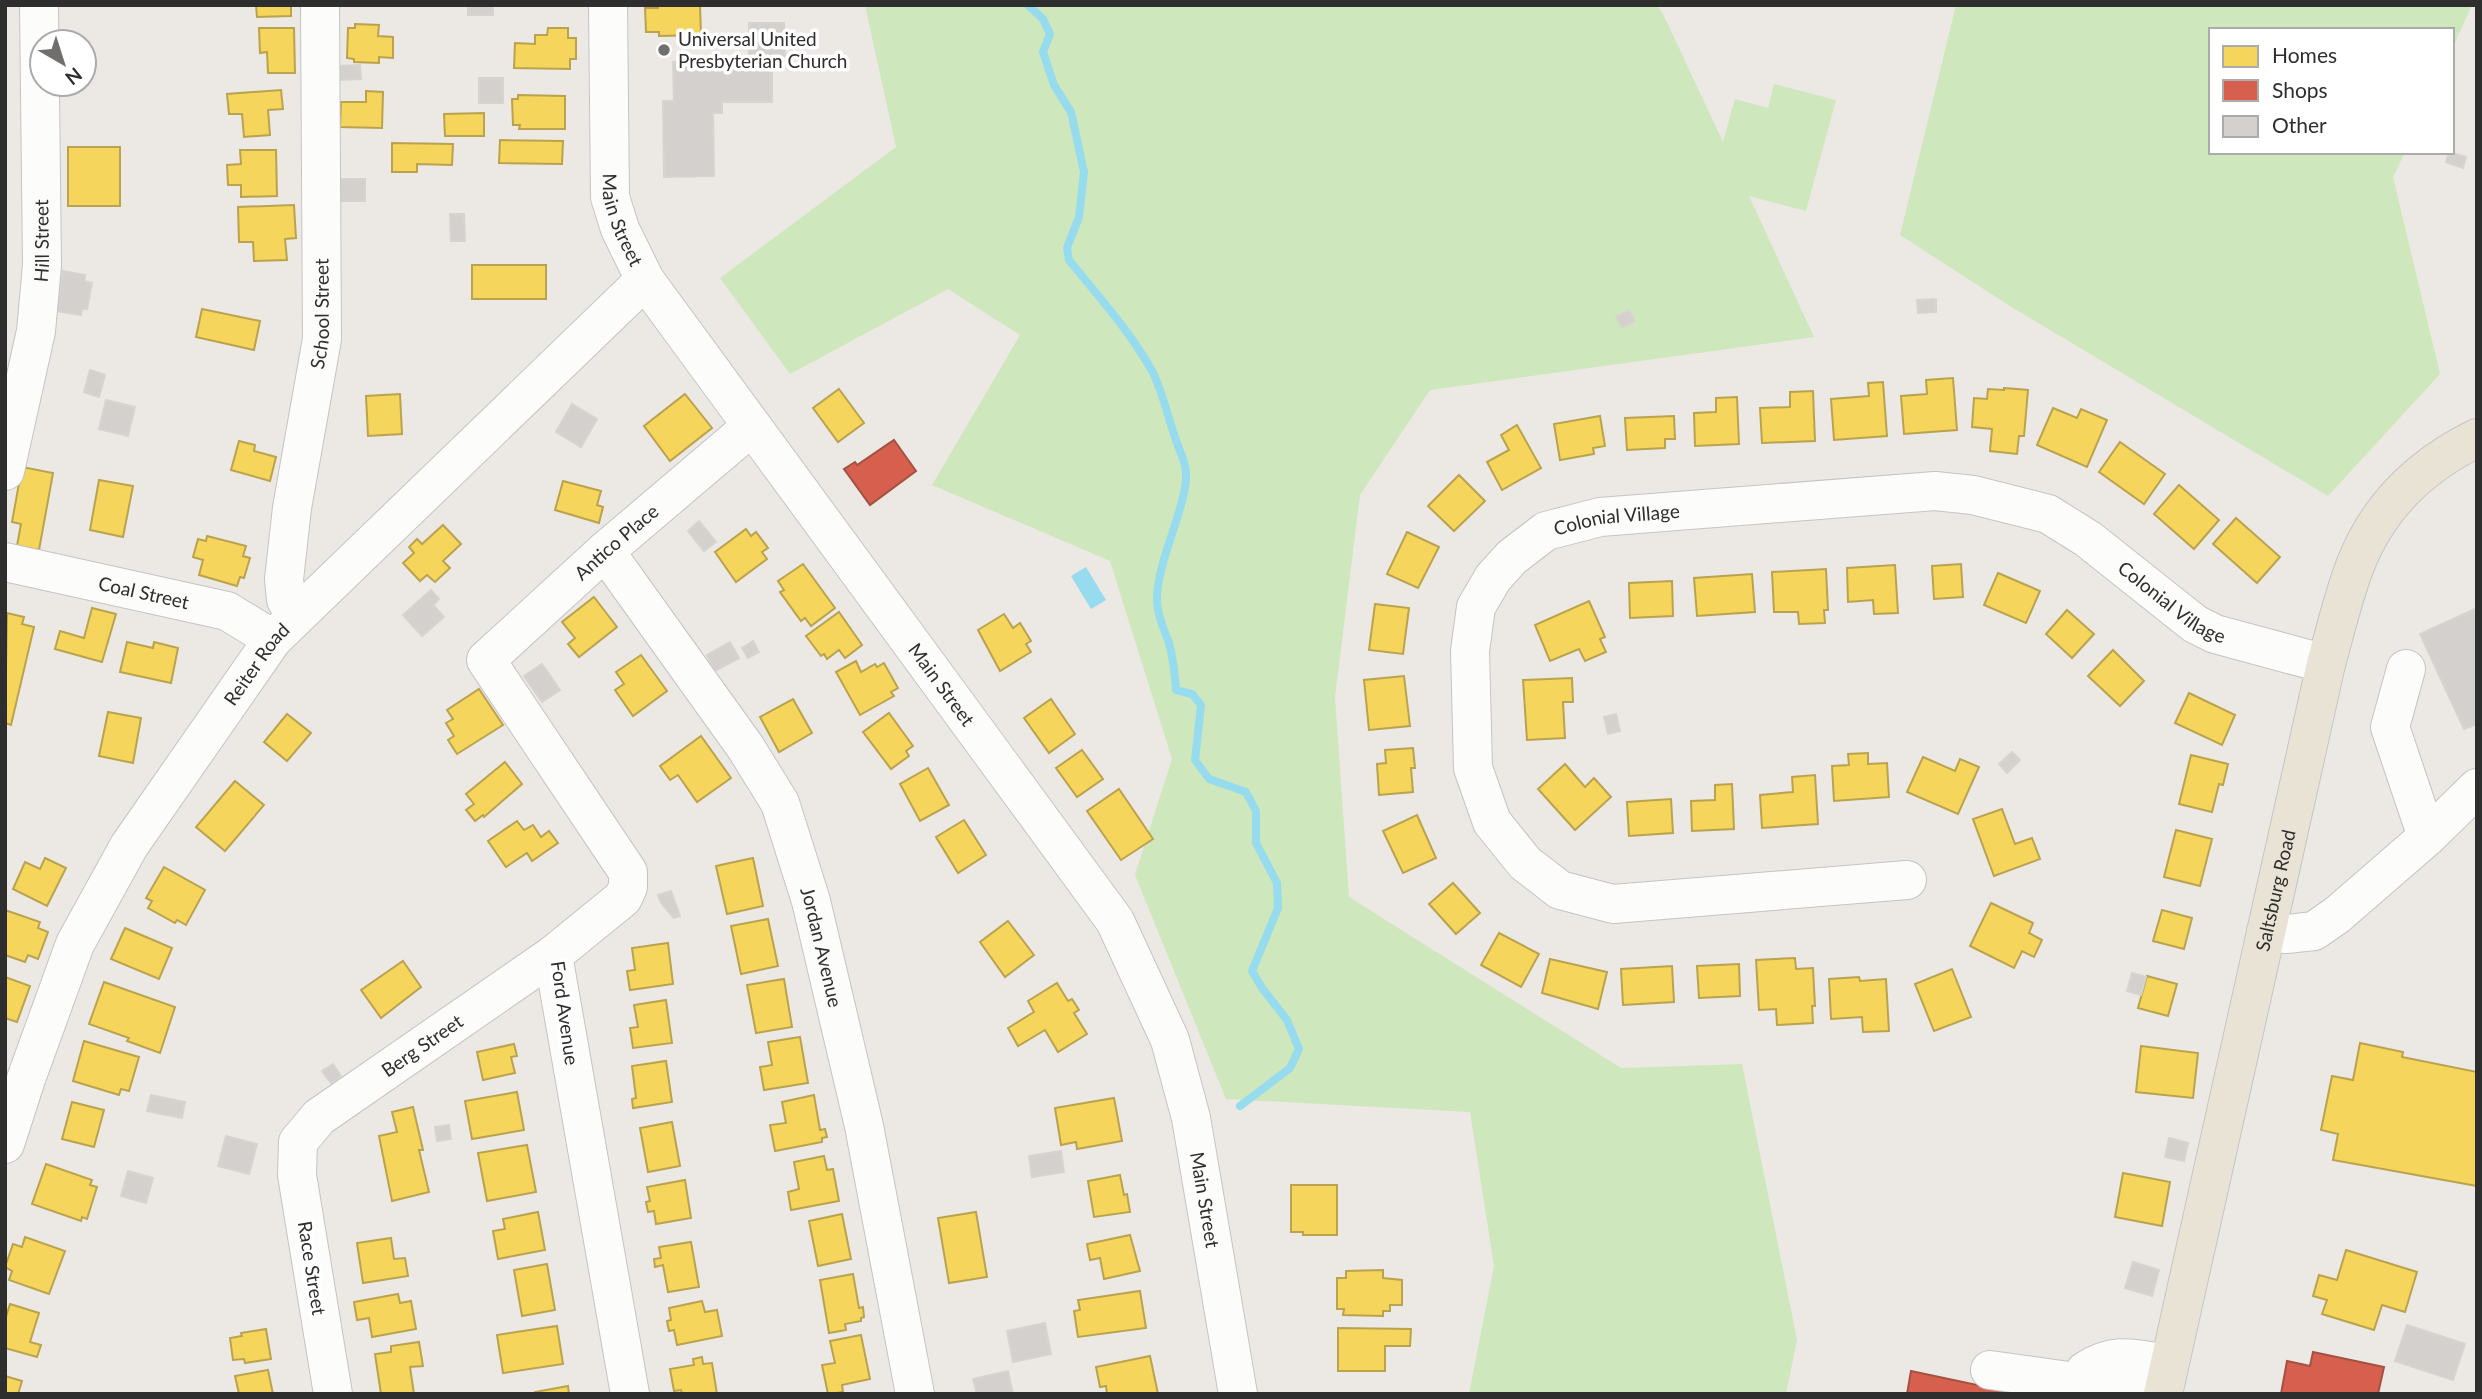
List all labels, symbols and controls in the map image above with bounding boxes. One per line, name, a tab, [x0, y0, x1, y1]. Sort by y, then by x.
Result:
place label: Universal United Presbyterian Church	[678, 27, 847, 72]
north arrow	[28, 28, 98, 98]
legend	[2209, 28, 2454, 154]
marker: Universal United Presbyterian Church	[656, 42, 672, 58]
text: Homes	[2272, 42, 2337, 67]
text: N	[61, 63, 87, 90]
text: Shops	[2272, 77, 2328, 102]
text: Other	[2272, 112, 2327, 137]
street label: Main Street	[599, 173, 648, 270]
street label: Hill Street	[29, 199, 53, 283]
street label: School Street	[305, 258, 333, 371]
street label: Antico Place	[569, 499, 663, 584]
street label: Colonial Village	[1551, 499, 1681, 540]
street label: Colonial Village	[2114, 556, 2228, 647]
street label: Coal Street	[96, 571, 191, 613]
street label: Reiter Road	[219, 618, 294, 709]
street label: Main Street	[904, 638, 980, 730]
street label: Saltsburg Road	[2250, 827, 2300, 953]
street label: Jordan Avenue	[796, 884, 848, 1009]
street label: Ford Avenue	[547, 959, 584, 1067]
street label: Berg Street	[377, 1009, 467, 1081]
street label: Main Street	[1186, 1150, 1225, 1250]
street label: Race Street	[294, 1219, 331, 1317]

